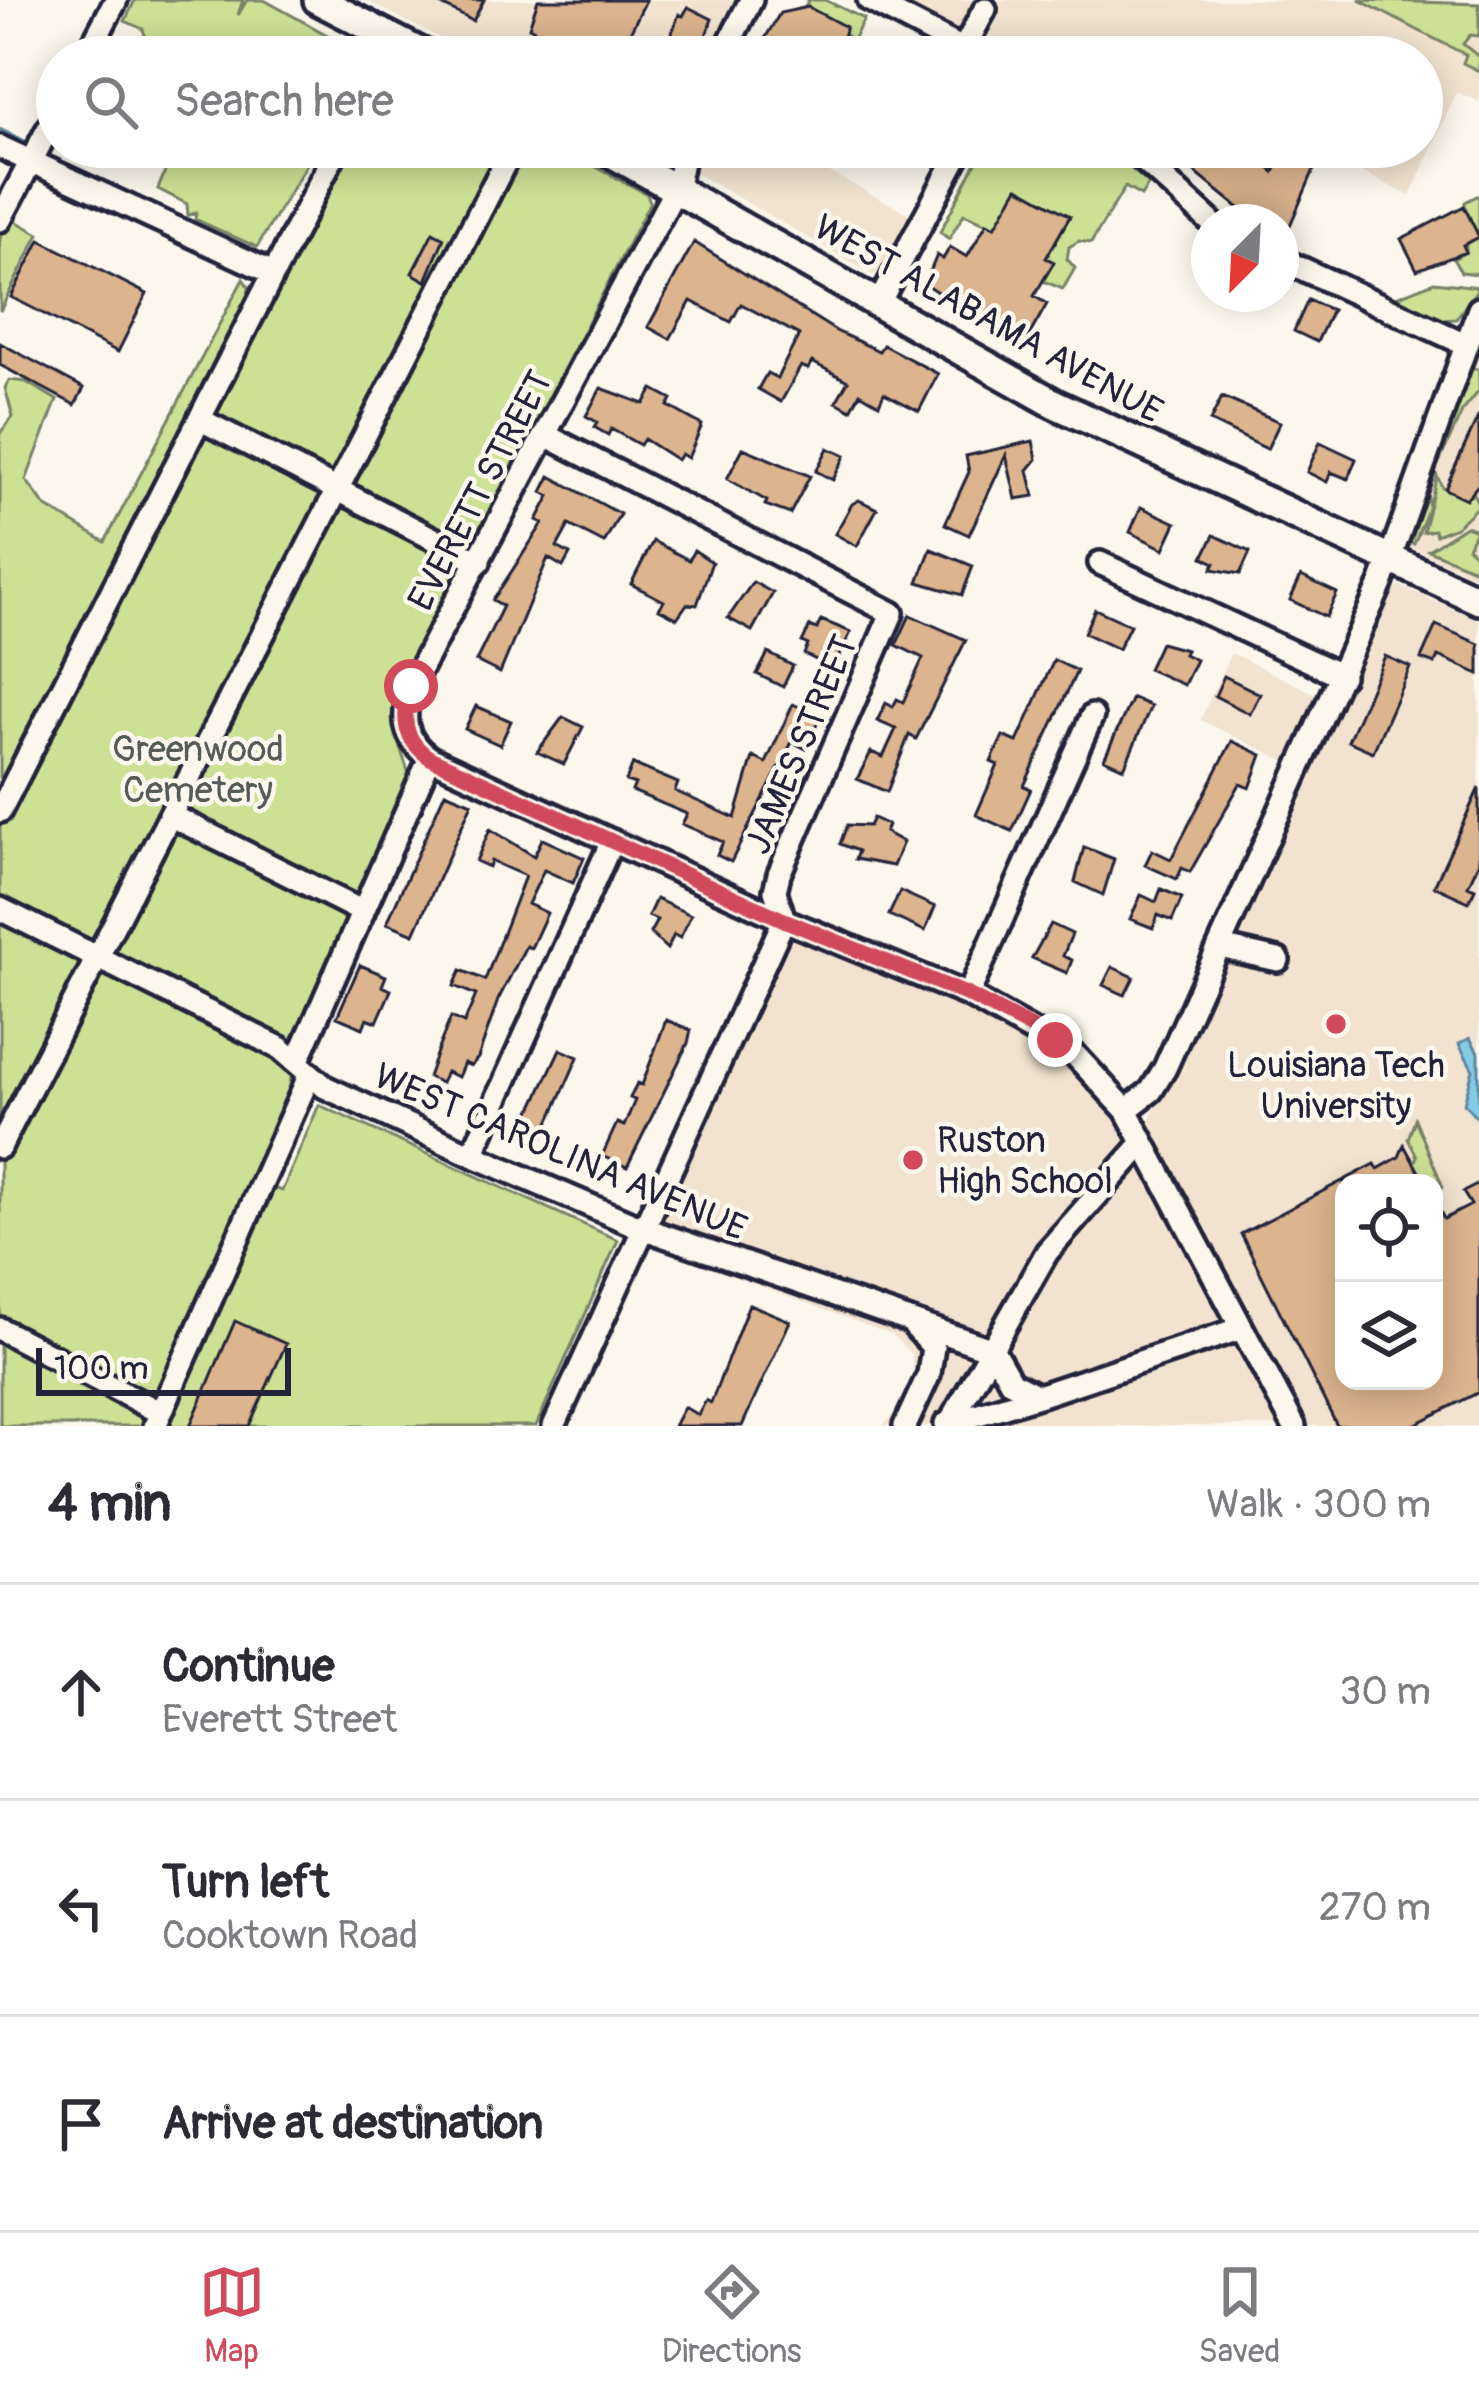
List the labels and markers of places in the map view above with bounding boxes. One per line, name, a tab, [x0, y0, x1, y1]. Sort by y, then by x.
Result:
marker: Louisiana Tech University	[1323, 1011, 1349, 1037]
place label: Louisiana Tech University	[1227, 1043, 1445, 1129]
place label: Ruston High School	[937, 1118, 1113, 1204]
marker: Ruston High School	[900, 1147, 926, 1173]

